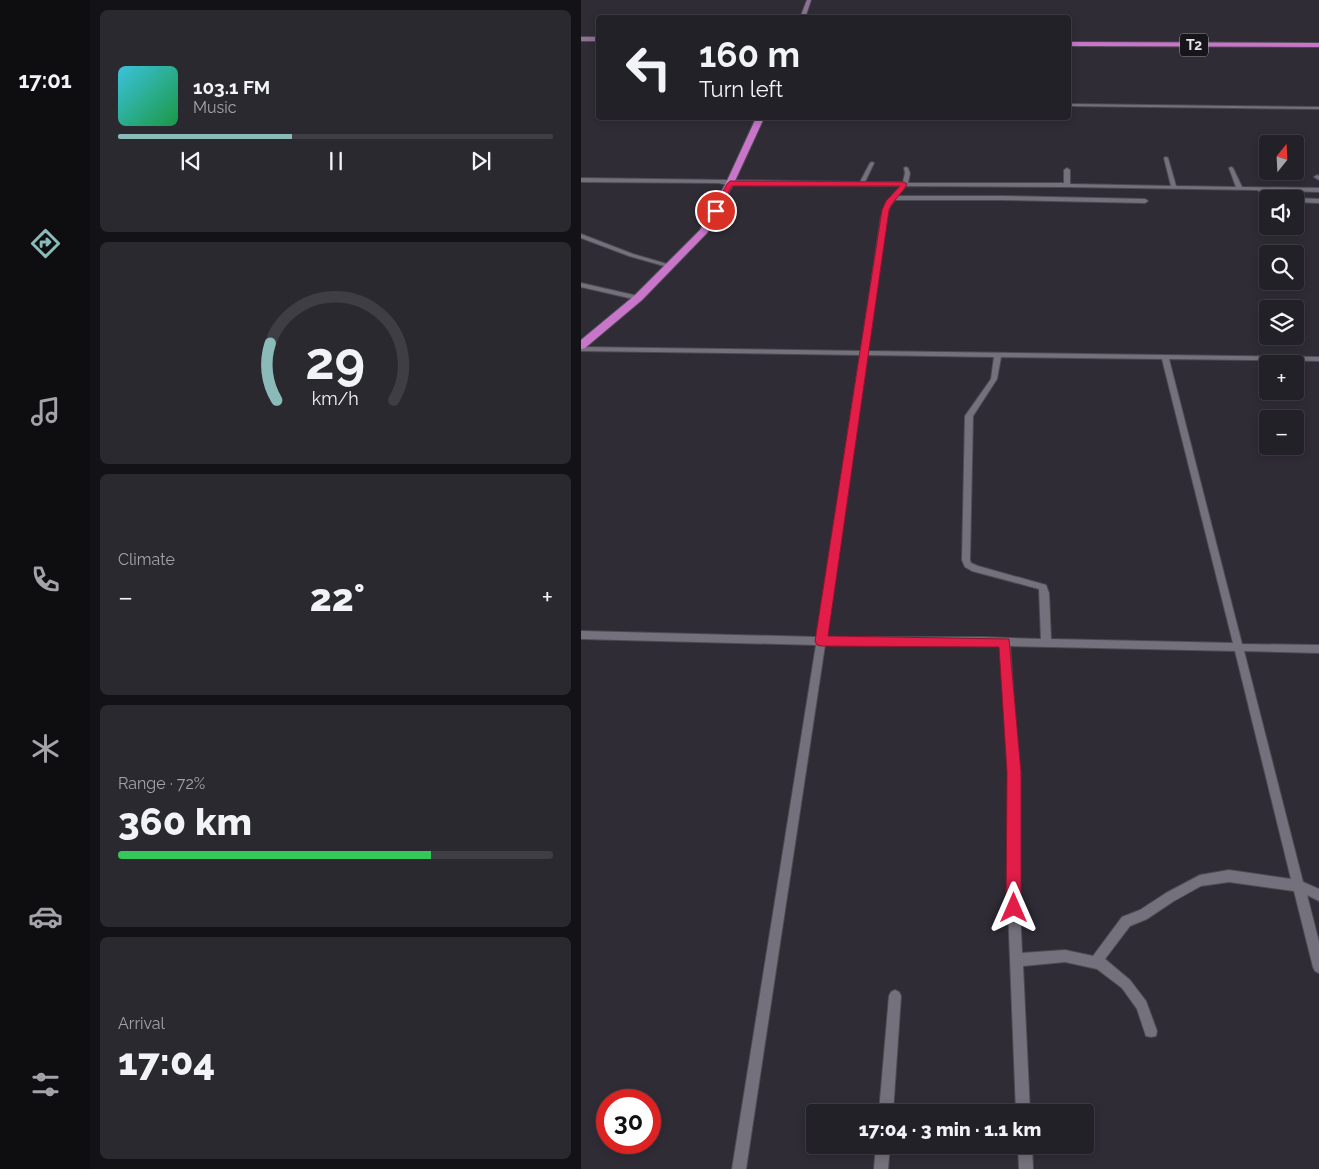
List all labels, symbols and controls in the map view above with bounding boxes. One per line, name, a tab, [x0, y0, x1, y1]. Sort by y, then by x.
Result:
text: 160 m	[699, 34, 800, 75]
road number: T2	[1180, 34, 1208, 56]
icon: left	[616, 35, 681, 100]
text: 17:01	[18, 67, 72, 93]
text: 103.1 FM	[193, 76, 270, 98]
text: Turn left	[699, 76, 783, 102]
text: Music	[193, 98, 237, 117]
north arrow	[1259, 135, 1303, 180]
map controls	[1259, 135, 1304, 455]
icon: previous	[177, 147, 205, 175]
icon: pause	[322, 147, 350, 175]
icon: next	[467, 147, 495, 175]
pin	[695, 190, 737, 232]
button: sound	[1259, 190, 1304, 235]
icon: arrive	[702, 197, 730, 225]
icon: directions	[28, 226, 63, 261]
button: search	[1259, 245, 1304, 290]
button: layers	[1259, 300, 1304, 345]
text: 29	[306, 330, 365, 391]
button: +	[1259, 355, 1304, 400]
text: km/h	[312, 388, 359, 409]
icon: music	[28, 394, 63, 429]
button: −	[1259, 410, 1304, 455]
text: Climate	[118, 550, 175, 569]
icon: phone	[28, 562, 63, 597]
text: 22°	[310, 575, 365, 620]
text: −	[118, 581, 133, 614]
text: +	[541, 581, 553, 614]
icon: climate	[28, 731, 63, 766]
text: Range · 72%	[118, 774, 205, 793]
text: 360 km	[118, 799, 252, 844]
position arrow	[987, 881, 1039, 933]
icon: car	[28, 899, 63, 934]
text: Arrival	[118, 1014, 165, 1033]
text: 17:04	[118, 1039, 215, 1084]
icon: filters	[28, 1067, 63, 1102]
speed limit sign: 30	[596, 1089, 661, 1154]
text: 17:04 · 3 min · 1.1 km	[859, 1118, 1041, 1140]

